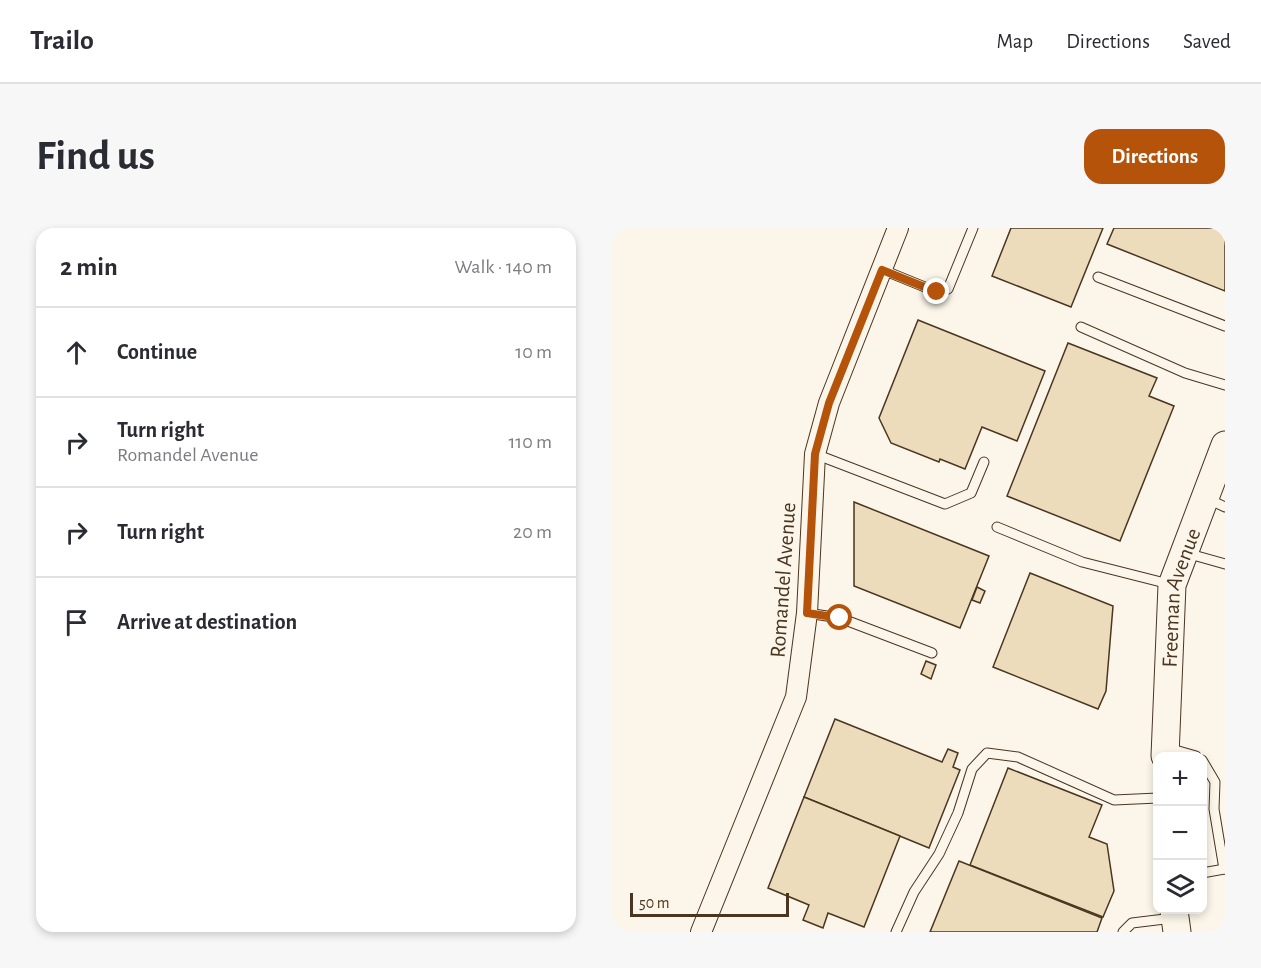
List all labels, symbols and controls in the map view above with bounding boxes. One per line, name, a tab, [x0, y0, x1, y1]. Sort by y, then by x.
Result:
text: Trailo	[30, 27, 94, 55]
text: Map	[997, 31, 1033, 52]
text: Directions	[1066, 31, 1150, 52]
text: Saved	[1183, 31, 1231, 52]
button: Directions	[1084, 129, 1225, 184]
text: Find us	[36, 135, 155, 177]
text: 2 min	[60, 254, 118, 280]
text: Walk · 140 m	[454, 257, 552, 277]
route end	[923, 278, 949, 304]
icon: ahead	[60, 336, 93, 369]
text: Continue	[117, 341, 197, 363]
text: 10 m	[515, 342, 552, 362]
text: Turn right	[117, 419, 204, 441]
icon: right	[60, 426, 93, 459]
text: 110 m	[508, 432, 552, 452]
text: Romandel Avenue	[117, 445, 258, 465]
street label: Romandel Avenue	[767, 502, 799, 658]
icon: right	[60, 516, 93, 549]
text: Turn right	[117, 521, 204, 543]
text: 20 m	[513, 522, 552, 542]
street label: Freeman Avenue	[1159, 525, 1205, 668]
route start	[826, 604, 852, 630]
icon: arrive	[60, 606, 93, 639]
text: Arrive at destination	[117, 611, 297, 633]
map controls	[1153, 752, 1207, 914]
button: +	[1153, 752, 1207, 806]
button: −	[1153, 806, 1207, 860]
button: layers	[1153, 860, 1207, 914]
scale bar	[630, 890, 789, 918]
text: 50 m	[639, 895, 670, 911]

